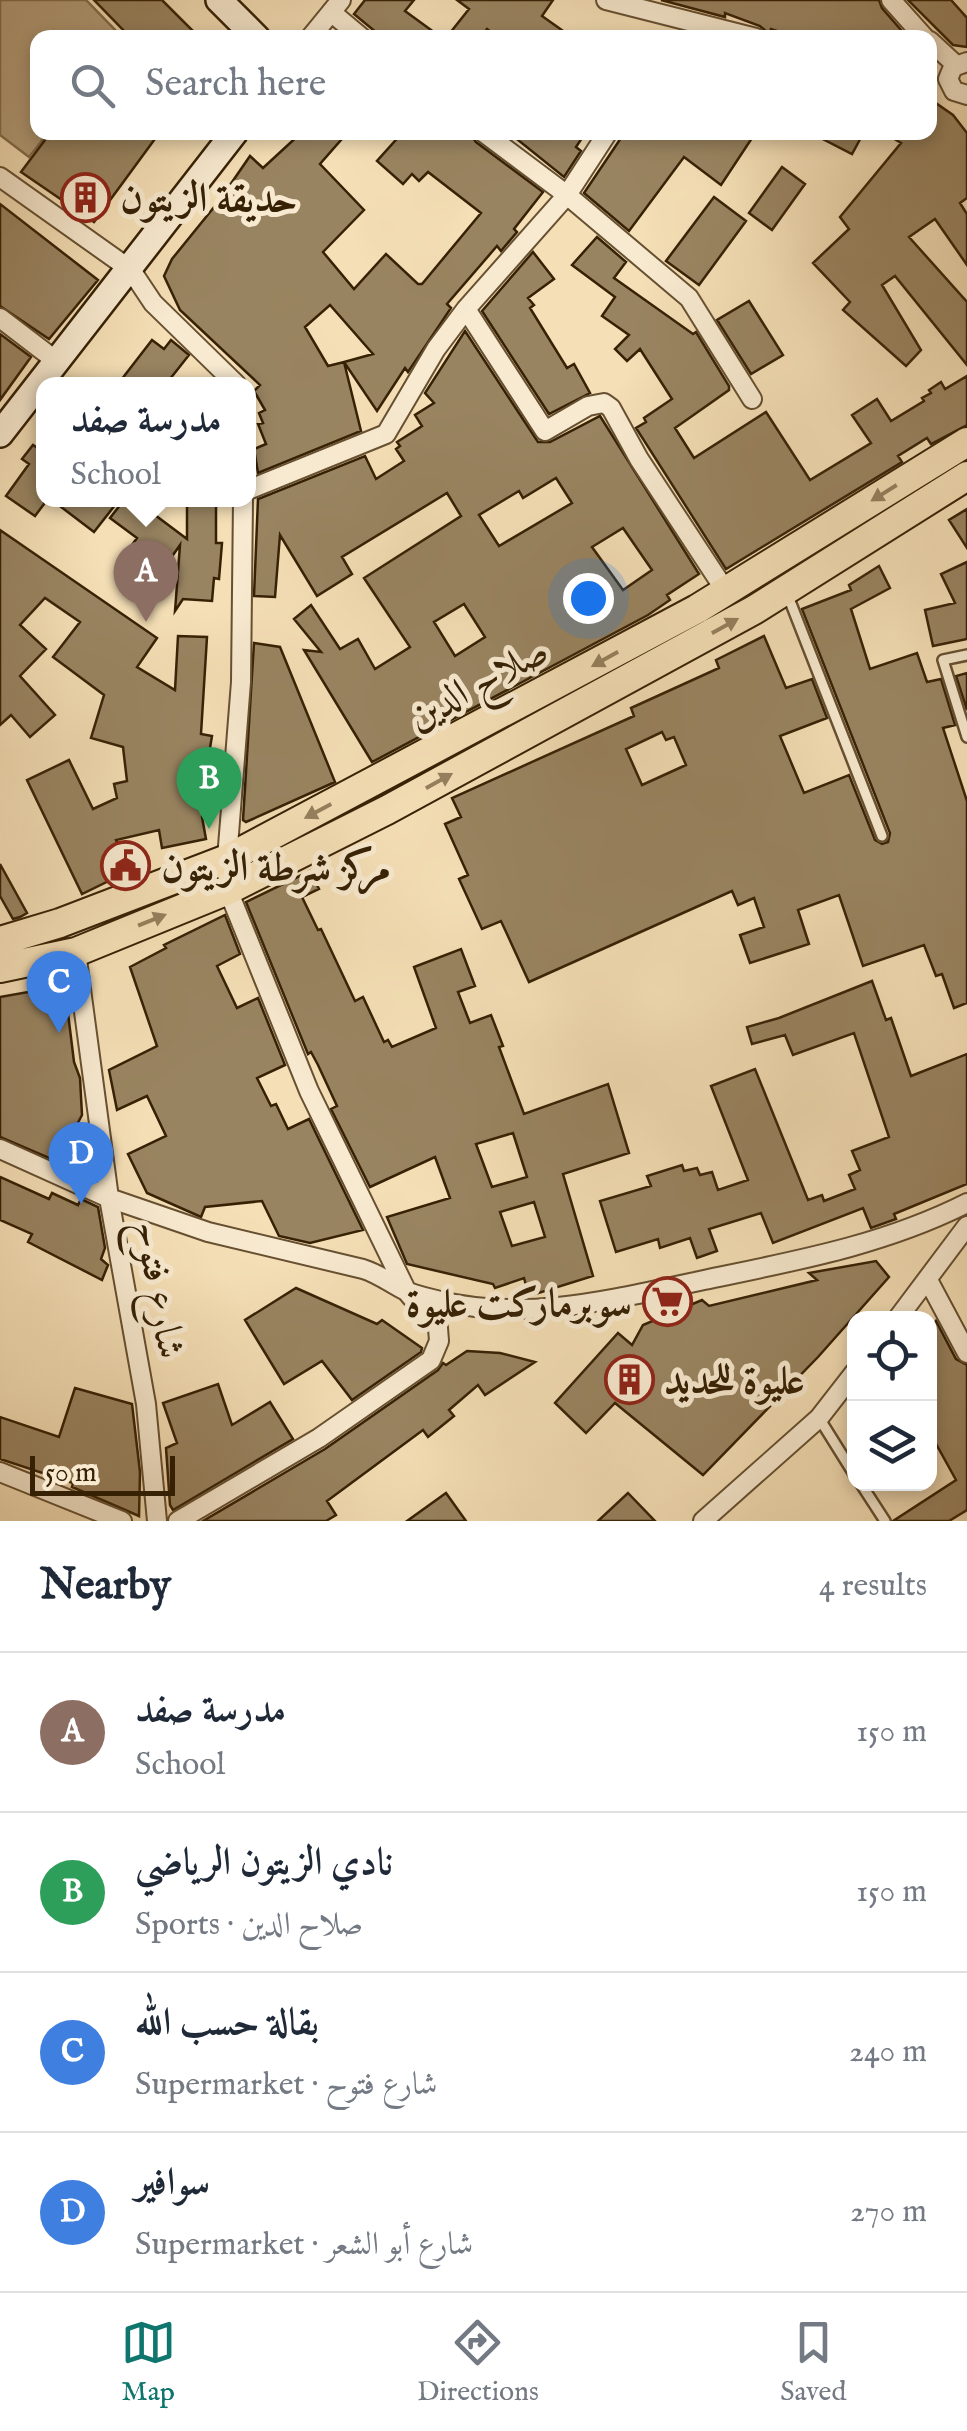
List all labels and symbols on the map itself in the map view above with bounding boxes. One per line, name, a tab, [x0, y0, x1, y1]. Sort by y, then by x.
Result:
building icon: حديقة الزيتون	[59, 171, 111, 223]
place label: حديقة الزيتون	[120, 175, 297, 226]
one-way arrow	[870, 484, 898, 501]
pin: A	[114, 540, 178, 622]
your location	[563, 573, 614, 624]
one-way arrow	[710, 617, 739, 634]
street label: صلاح الدين	[399, 627, 561, 750]
one-way arrow	[591, 650, 619, 668]
pin: B	[176, 746, 242, 829]
one-way arrow	[425, 773, 453, 790]
one-way arrow	[303, 803, 332, 820]
public building icon: مركز شرطة الزيتون	[100, 840, 152, 892]
place label: مركز شرطة الزيتون	[161, 844, 391, 895]
one-way arrow	[137, 912, 167, 928]
pin: C	[27, 950, 92, 1033]
pin: D	[48, 1122, 114, 1204]
street label: شارع فتوح	[113, 1216, 195, 1364]
supermarket icon: سوبرماركت عليوة	[641, 1276, 693, 1328]
place label: سوبرماركت عليوة	[406, 1280, 632, 1331]
building icon: عليوة للحديد	[603, 1353, 655, 1405]
place label: عليوة للحديد	[664, 1357, 805, 1408]
scale bar	[30, 1451, 175, 1496]

